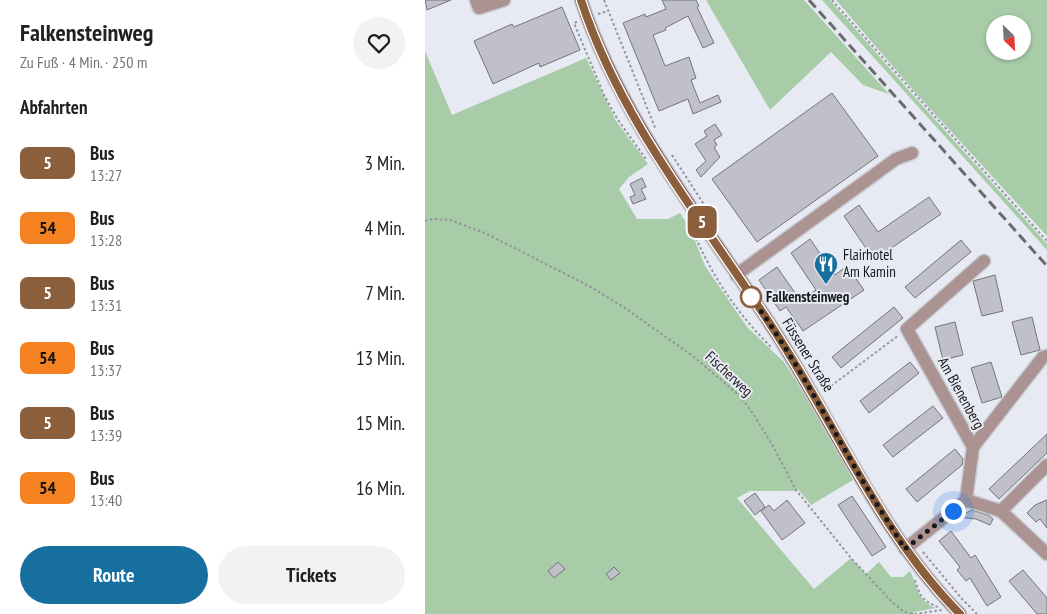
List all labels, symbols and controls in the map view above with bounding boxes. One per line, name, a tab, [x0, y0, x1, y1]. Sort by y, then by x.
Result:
north arrow	[986, 15, 1031, 60]
map controls	[986, 15, 1031, 60]
text: Falkensteinweg	[20, 17, 153, 48]
button: heart	[353, 17, 405, 69]
text: Zu Fuß · 4 Min. · 250 m	[20, 52, 147, 72]
text: Abfahrten	[20, 95, 87, 119]
text: Bus	[90, 141, 114, 165]
text: 5	[43, 151, 52, 174]
text: 3 Min.	[364, 151, 405, 175]
text: 13:27	[90, 165, 122, 185]
text: Bus	[90, 206, 114, 230]
line badge: 5	[686, 206, 718, 238]
text: 5	[698, 210, 706, 233]
text: 54	[39, 216, 56, 239]
text: 4 Min.	[364, 216, 405, 240]
text: 13:28	[90, 230, 122, 250]
place label: Flairhotel Am Kamin	[843, 245, 896, 281]
restaurant icon: Flairhotel Am Kamin	[813, 251, 839, 285]
text: Bus	[90, 271, 114, 295]
text: 5	[43, 281, 52, 304]
text: 7 Min.	[365, 281, 405, 305]
marker: Falkensteinweg	[740, 286, 762, 308]
place label: Falkensteinweg	[766, 287, 850, 306]
text: 13:31	[90, 295, 122, 315]
street label: Füssener Straße	[778, 314, 839, 395]
text: Bus	[90, 336, 114, 360]
text: 54	[39, 346, 56, 369]
text: 13 Min.	[356, 346, 405, 370]
street label: Fischerweg	[702, 347, 757, 400]
street label: Am Bienenberg	[934, 354, 989, 432]
text: 13:37	[90, 360, 122, 380]
text: Bus	[90, 401, 114, 425]
text: 5	[43, 411, 52, 434]
text: 15 Min.	[356, 411, 405, 435]
text: 13:39	[90, 425, 122, 445]
text: Bus	[90, 466, 114, 490]
text: 54	[39, 476, 56, 499]
text: 16 Min.	[356, 476, 405, 500]
text: 13:40	[90, 490, 122, 510]
your location	[941, 499, 966, 524]
button: Route	[20, 546, 208, 604]
button: Tickets	[218, 546, 405, 604]

